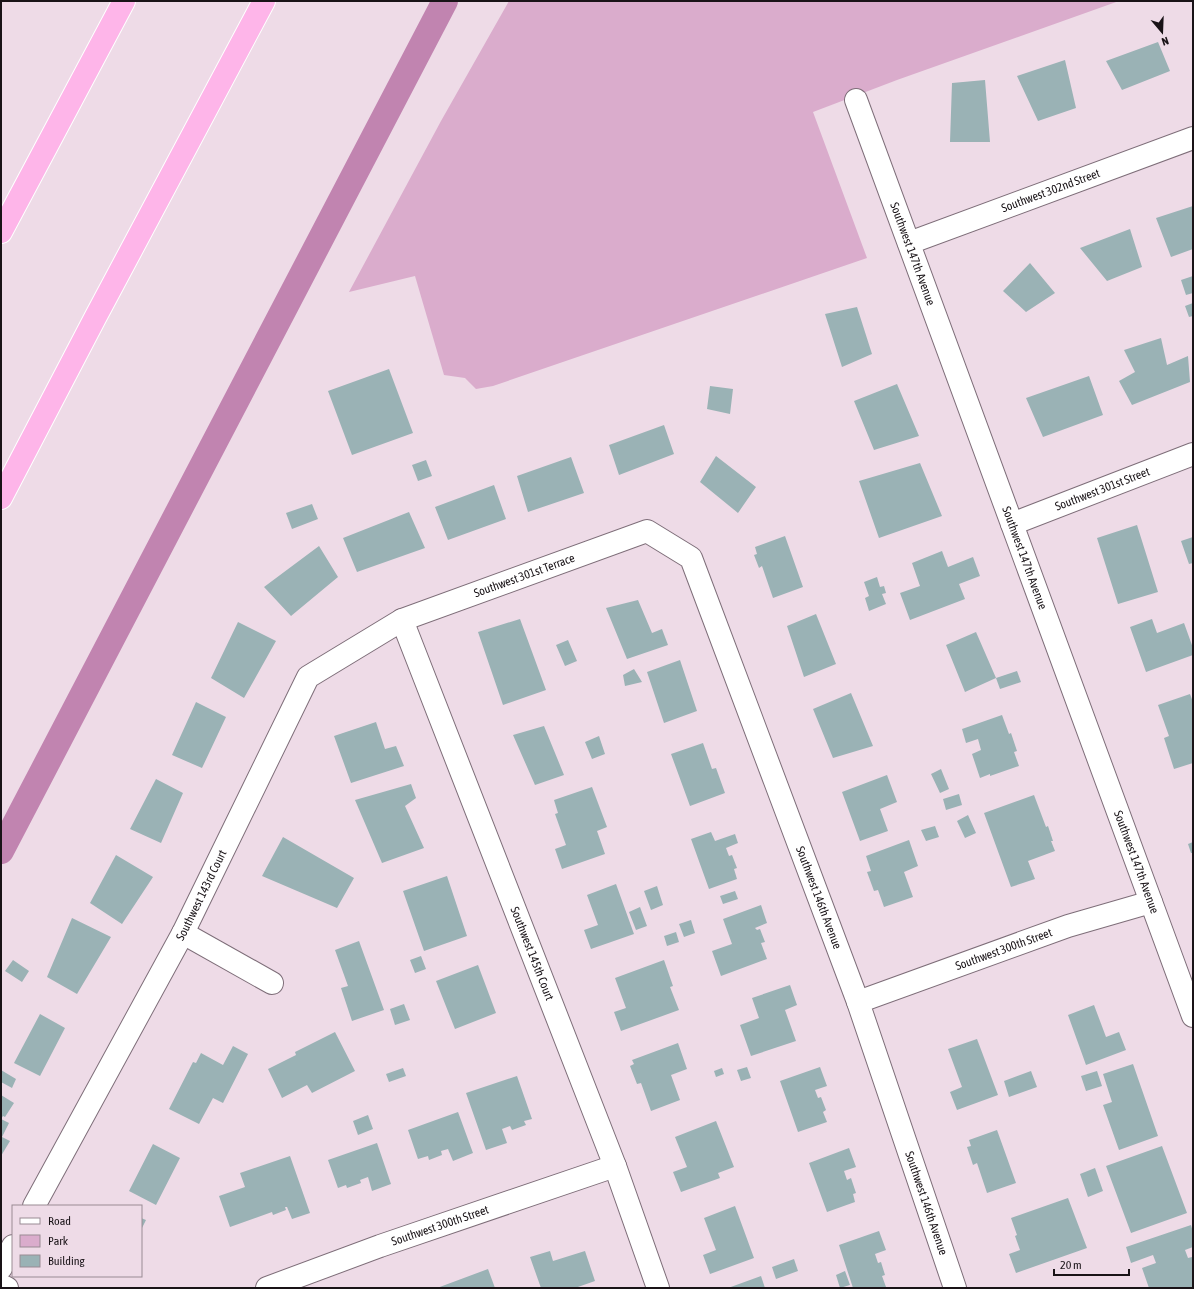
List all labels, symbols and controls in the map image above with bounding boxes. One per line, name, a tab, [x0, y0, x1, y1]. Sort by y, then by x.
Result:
north arrow	[1142, 12, 1182, 52]
text: N	[1160, 35, 1170, 48]
street label: Southwest 302nd Street	[999, 166, 1102, 215]
street label: Southwest 147th Avenue	[887, 200, 938, 307]
street label: Southwest 301st Street	[1053, 464, 1152, 514]
street label: Southwest 147th Avenue	[999, 505, 1050, 611]
street label: Southwest 301st Terrace	[472, 551, 577, 600]
street label: Southwest 147th Avenue	[1111, 809, 1162, 916]
street label: Southwest 146th Avenue	[793, 844, 844, 951]
street label: Southwest 143rd Court	[173, 847, 230, 943]
street label: Southwest 145th Court	[508, 905, 557, 1003]
street label: Southwest 300th Street	[953, 925, 1055, 973]
street label: Southwest 146th Avenue	[902, 1149, 950, 1257]
street label: Southwest 300th Street	[390, 1202, 491, 1249]
legend	[12, 1205, 142, 1277]
text: Road	[48, 1214, 71, 1228]
text: Park	[48, 1234, 69, 1248]
scale bar	[1054, 1251, 1129, 1277]
text: Building	[48, 1254, 86, 1268]
text: 20 m	[1060, 1258, 1082, 1272]

